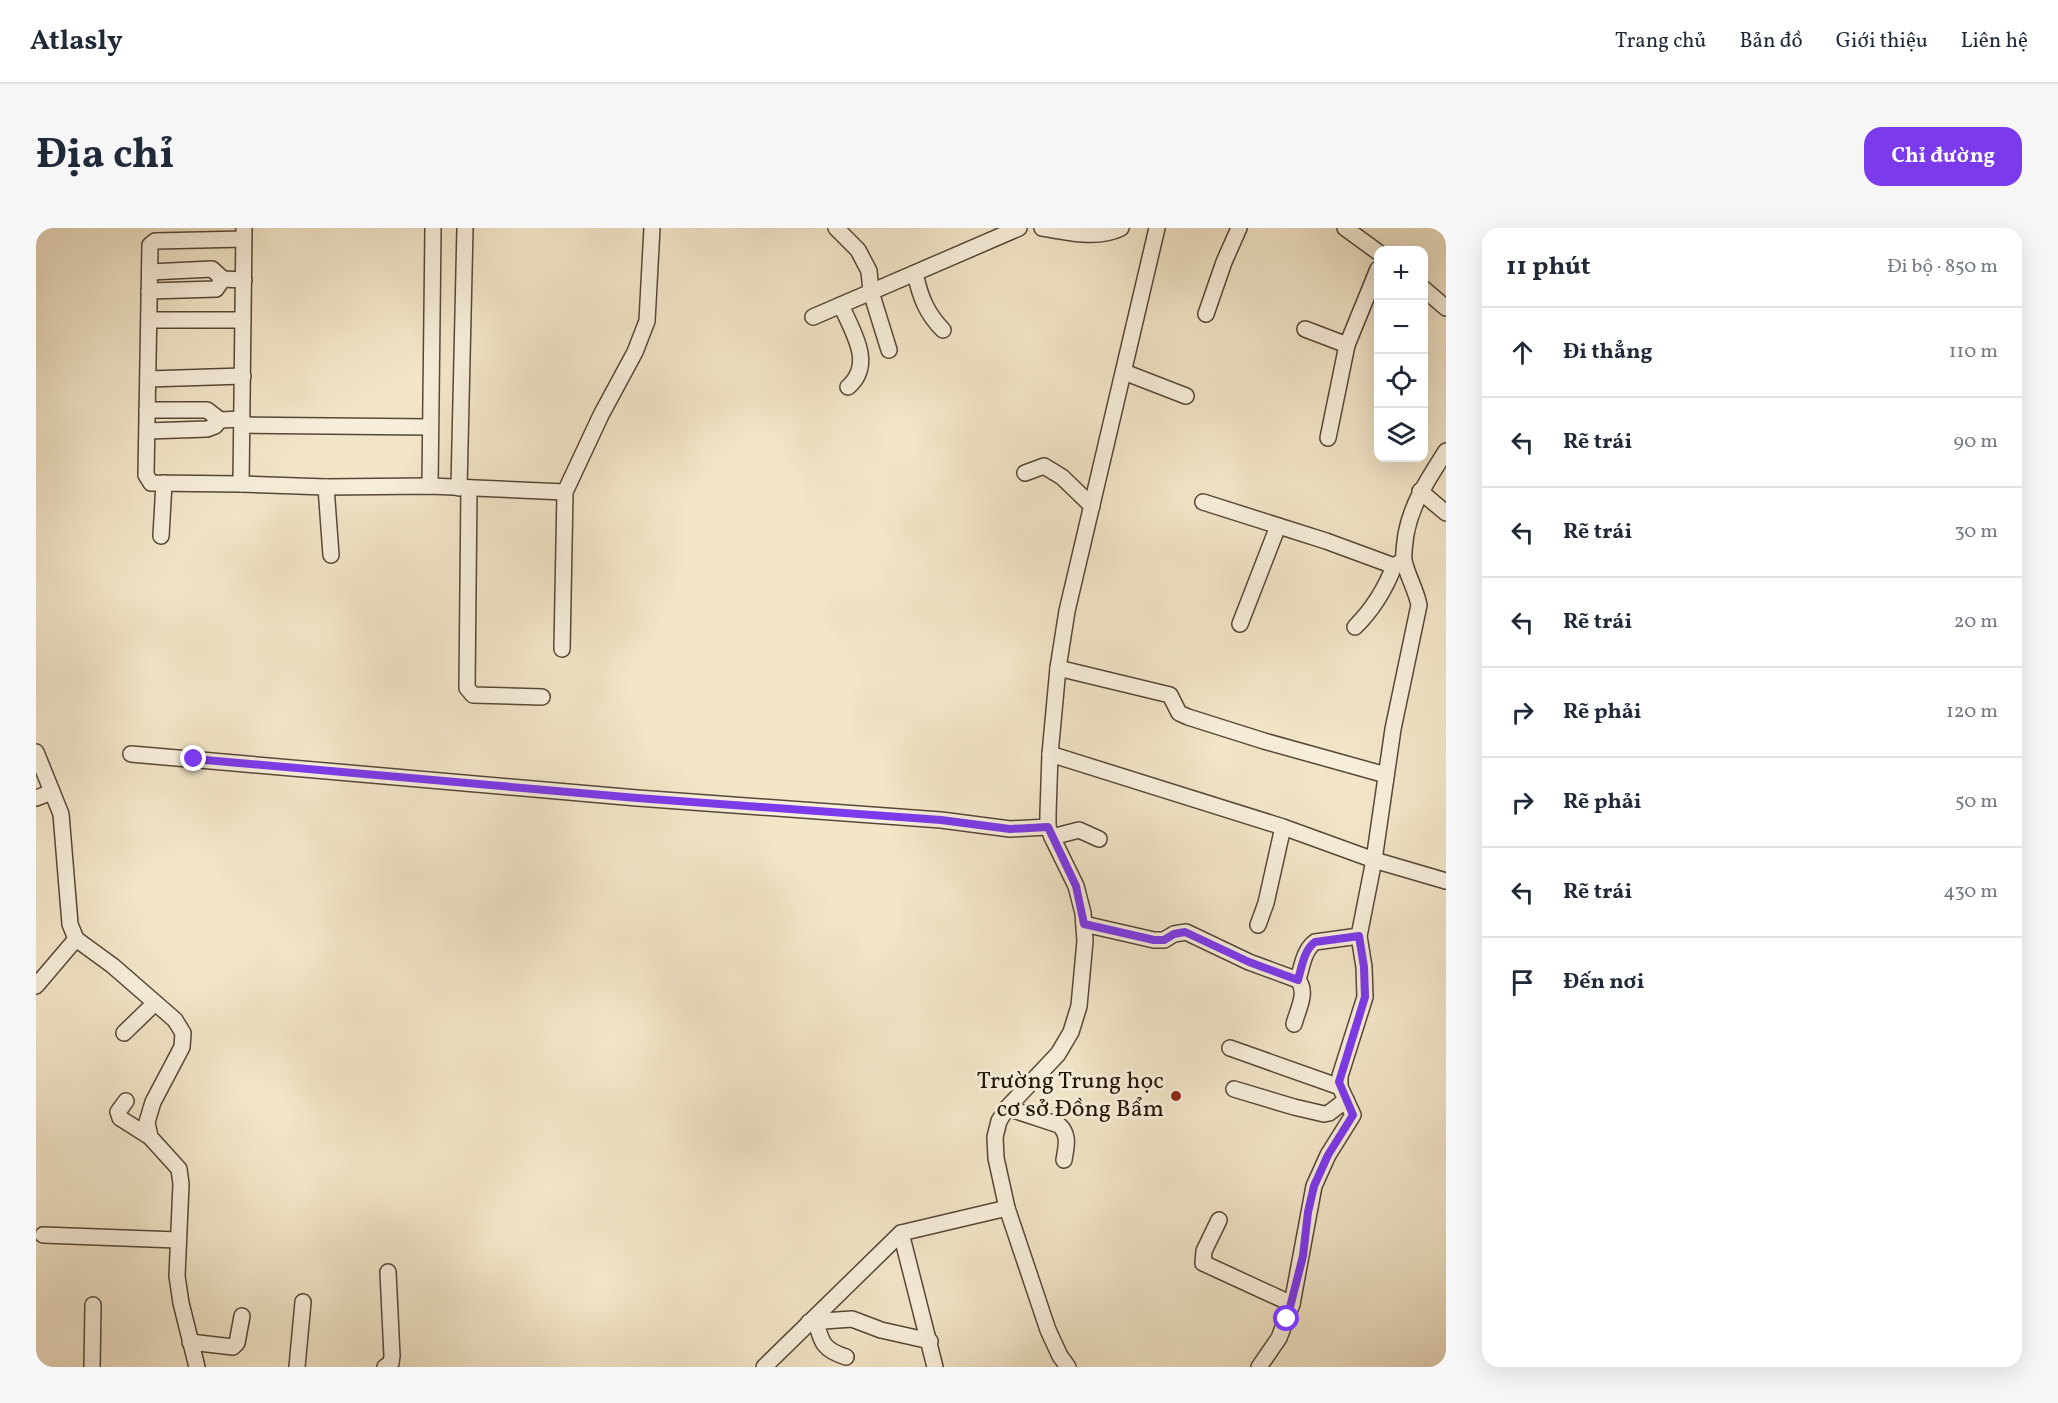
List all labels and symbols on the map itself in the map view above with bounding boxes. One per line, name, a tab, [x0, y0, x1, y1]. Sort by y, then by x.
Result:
route end	[180, 745, 206, 771]
place label: Trường Trung học cơ sở Đồng Bẩm	[977, 1065, 1164, 1127]
marker: Trường Trung học cơ sở Đồng Bẩm	[1169, 1089, 1183, 1103]
route start	[1273, 1305, 1299, 1331]

